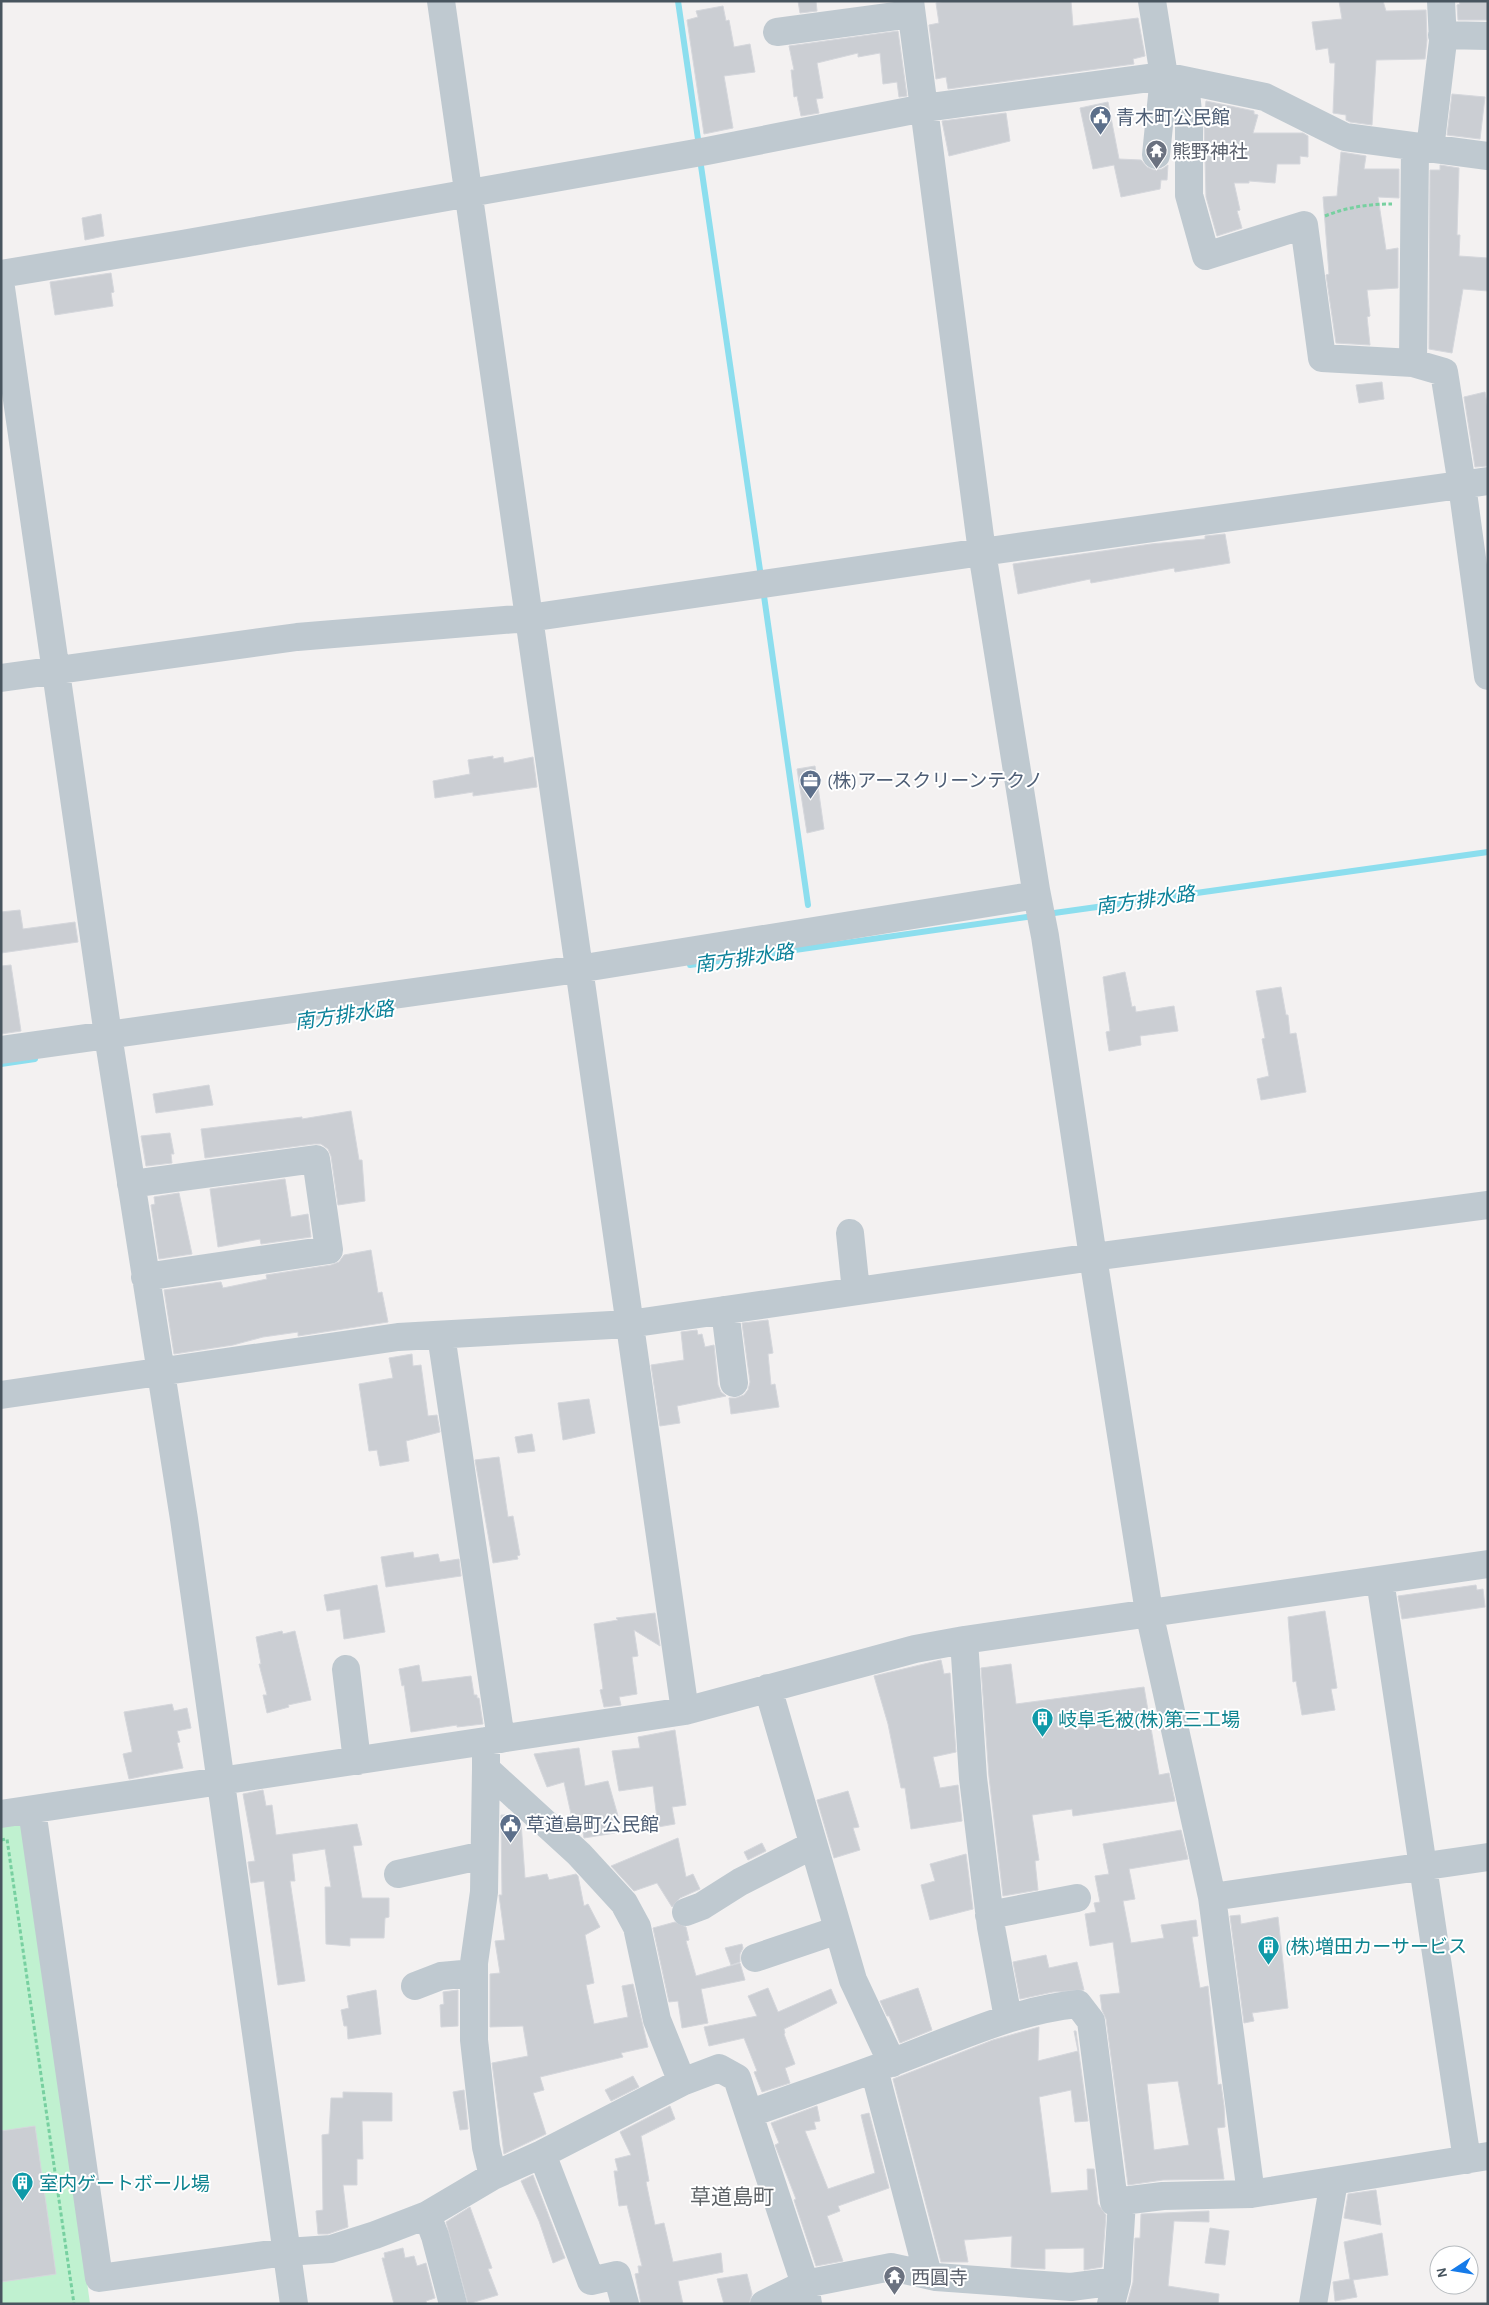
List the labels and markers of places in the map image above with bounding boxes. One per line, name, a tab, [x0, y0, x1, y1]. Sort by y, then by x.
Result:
public building icon: 青木町公民館	[1088, 105, 1112, 136]
place label: 青木町公民館	[1116, 107, 1230, 128]
temple icon: 熊野神社	[1144, 139, 1168, 170]
place label: 熊野神社	[1172, 141, 1248, 162]
office icon: (株)アースクリーンテクノ	[799, 768, 823, 799]
place label: (株)アースクリーンテクノ	[827, 771, 1043, 791]
building icon: 岐阜毛被(株)第三工場	[1030, 1707, 1054, 1738]
place label: 岐阜毛被(株)第三工場	[1058, 1709, 1240, 1730]
public building icon: 草道島町公民館	[498, 1812, 522, 1843]
place label: 草道島町公民館	[526, 1815, 659, 1835]
building icon: (株)増田カーサービス	[1257, 1934, 1281, 1965]
place label: (株)増田カーサービス	[1285, 1937, 1467, 1957]
building icon: 室内ゲートボール場	[11, 2171, 35, 2202]
place label: 室内ゲートボール場	[39, 2173, 210, 2194]
temple icon: 西圓寺	[883, 2265, 907, 2296]
place label: 西圓寺	[911, 2268, 968, 2288]

